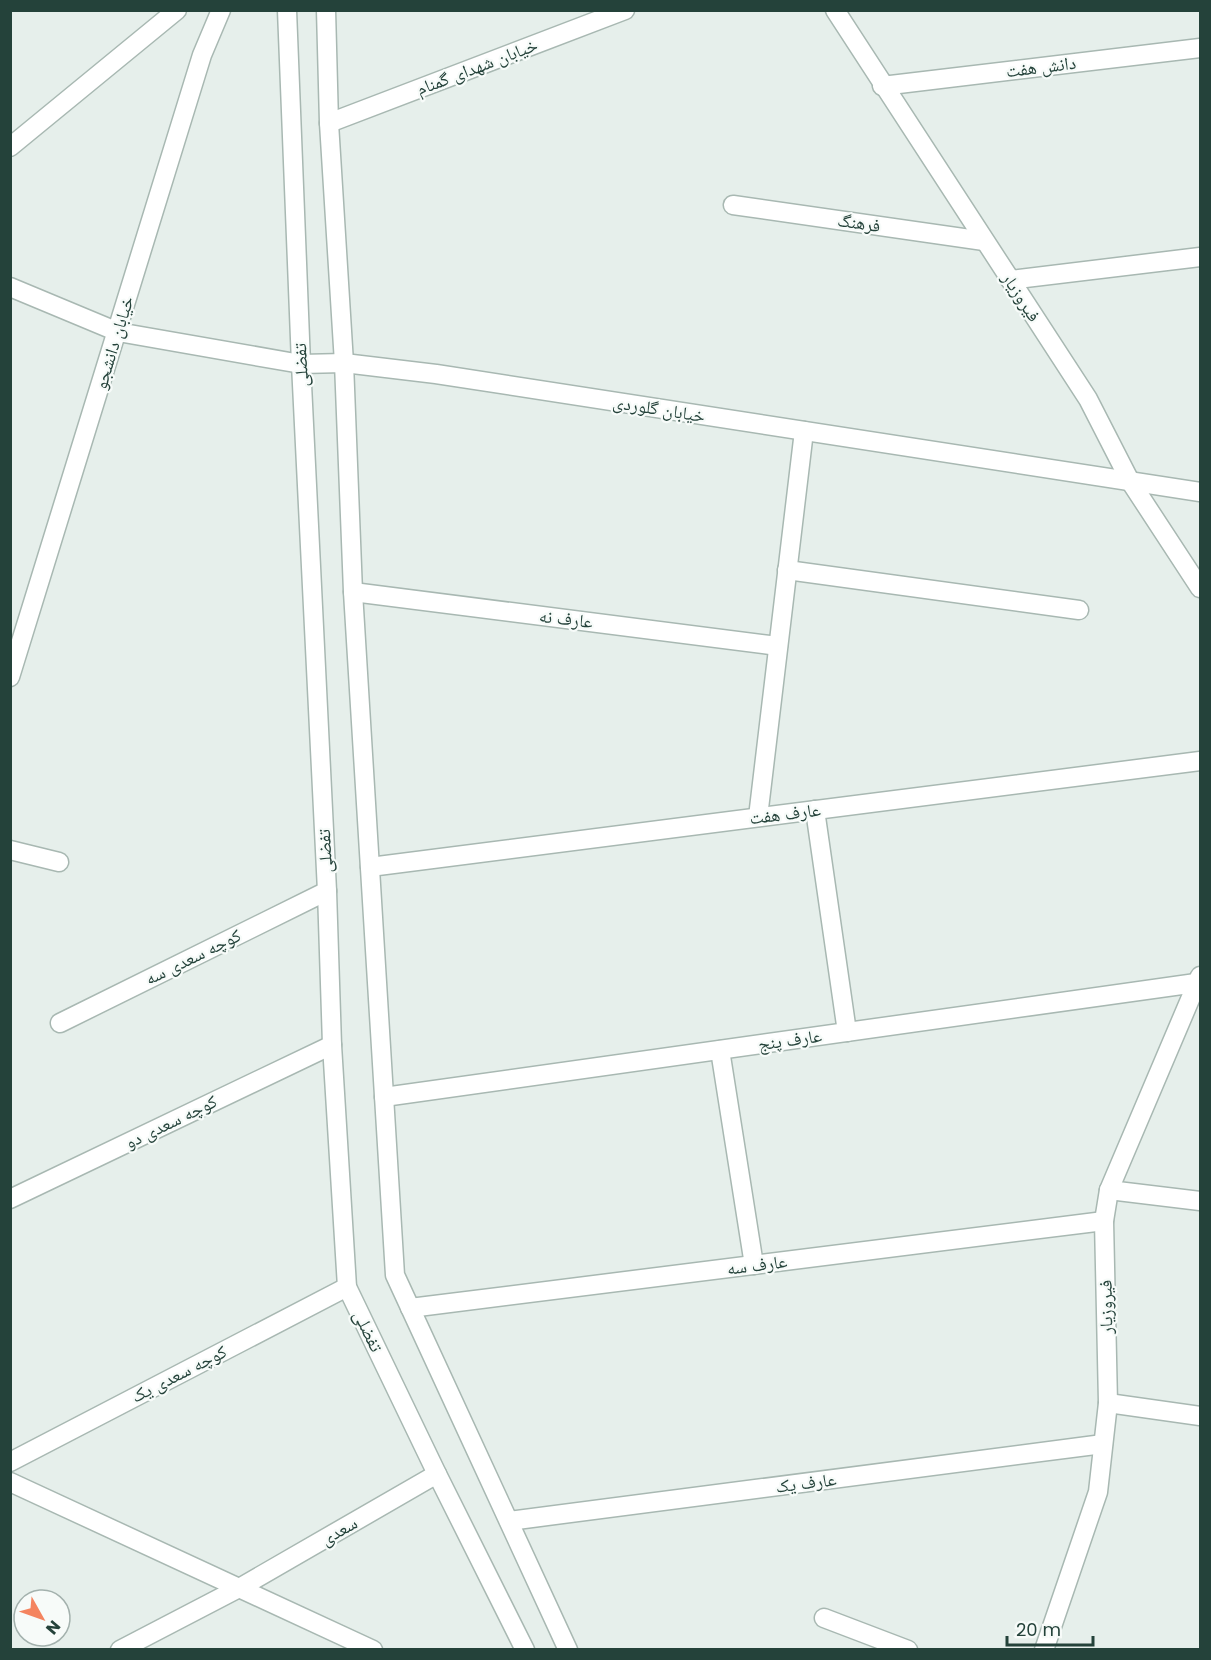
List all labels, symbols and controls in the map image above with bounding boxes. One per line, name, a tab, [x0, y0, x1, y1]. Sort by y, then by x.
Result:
street label: خیابان شهدای گمنام	[412, 32, 541, 101]
street label: دانش هفت	[1004, 50, 1078, 83]
street label: فرهنگ	[836, 207, 882, 238]
street label: فیروزیار	[996, 266, 1047, 326]
street label: خیابان دانشجو	[87, 293, 140, 393]
street label: تفضلی	[287, 342, 314, 388]
street label: خیابان گلوردی	[611, 389, 707, 428]
street label: عارف نه	[538, 603, 594, 634]
street label: عارف هفت	[748, 797, 822, 830]
street label: تفضلی	[311, 828, 338, 874]
street label: کوچه سعدی سه	[141, 922, 245, 991]
street label: عارف پنج	[756, 1023, 823, 1056]
street label: کوچه سعدی دو	[120, 1088, 222, 1155]
street label: عارف سه	[725, 1248, 789, 1281]
street label: فیروزیار	[1093, 1280, 1118, 1335]
street label: تفضلی	[348, 1306, 389, 1356]
street label: کوچه سعدی یک	[127, 1339, 231, 1408]
street label: عارف یک	[774, 1466, 838, 1499]
street label: سعدی	[316, 1510, 362, 1551]
north arrow	[12, 1588, 72, 1648]
scale bar	[1007, 1609, 1092, 1647]
text: N	[40, 1615, 66, 1639]
text: 20 m	[1016, 1617, 1061, 1642]

